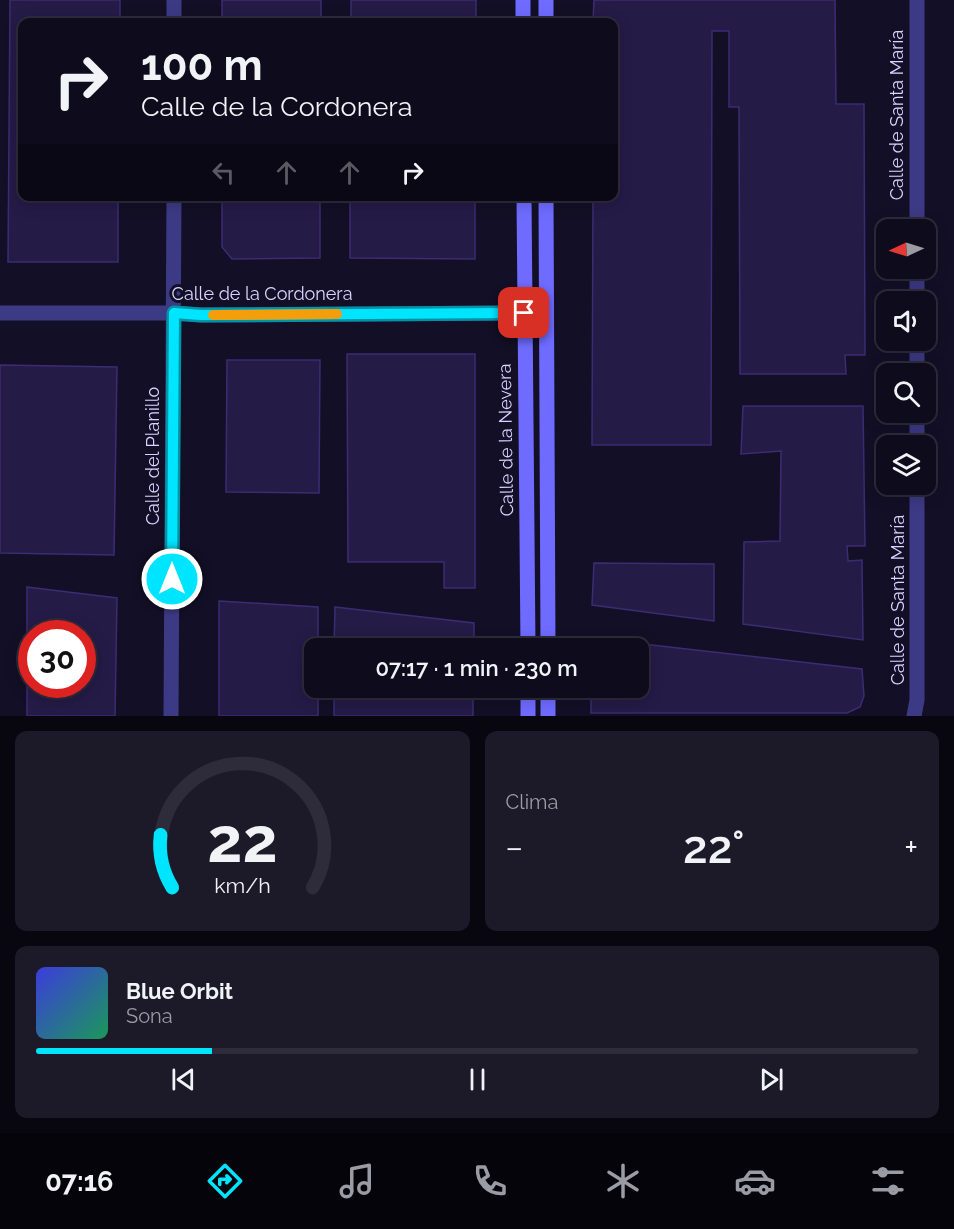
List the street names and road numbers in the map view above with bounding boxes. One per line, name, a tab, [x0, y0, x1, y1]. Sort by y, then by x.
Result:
street label: Calle de Santa María	[886, 30, 907, 200]
street label: Calle de la Cordonera	[172, 283, 352, 304]
street label: Calle de la Nevera	[494, 363, 517, 517]
street label: Calle del Planillo	[142, 386, 163, 525]
street label: Calle de Santa María	[887, 515, 908, 685]

